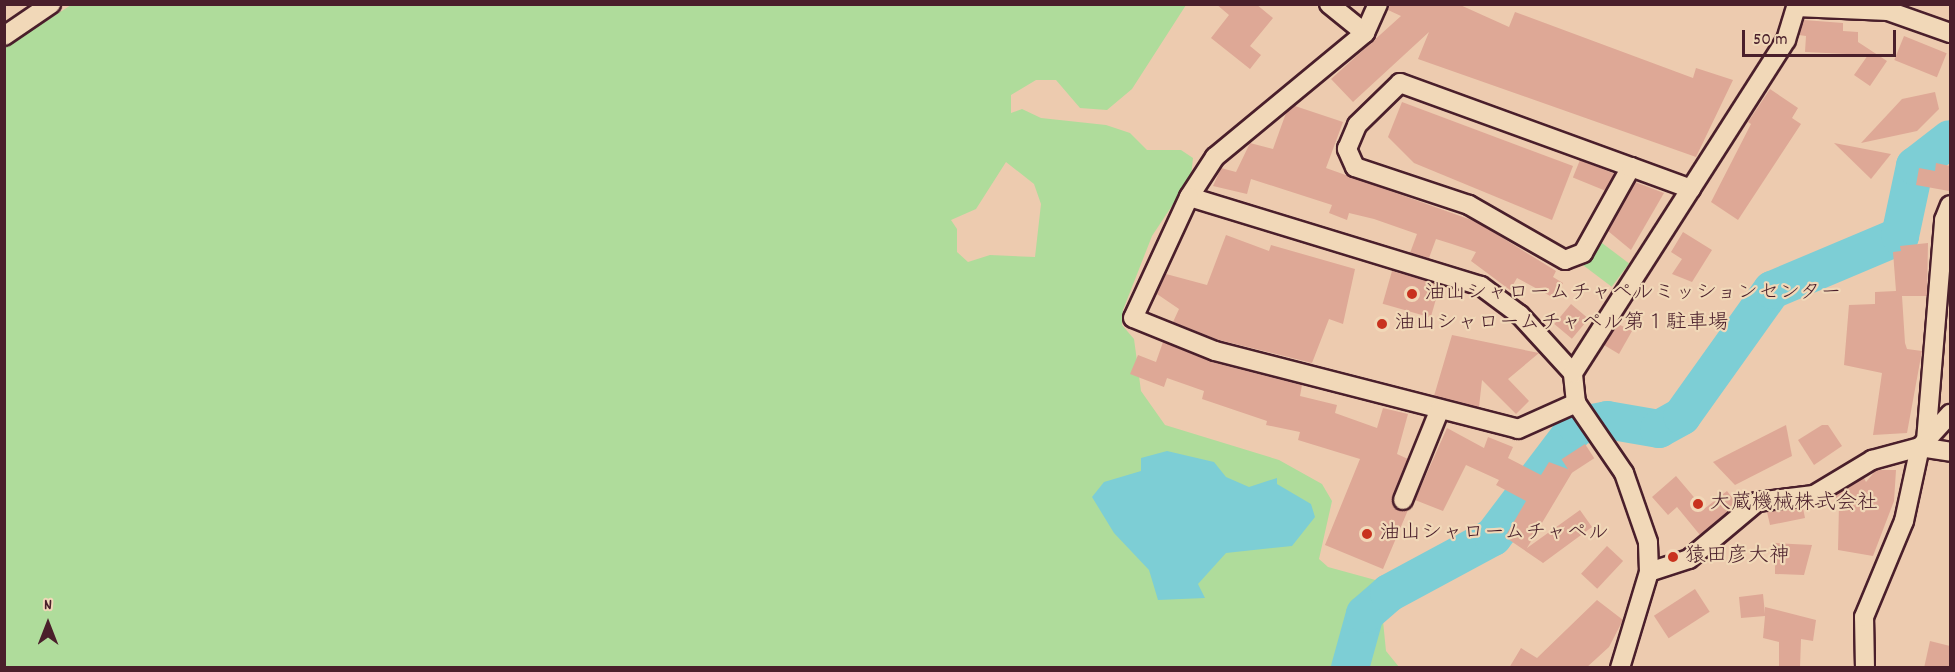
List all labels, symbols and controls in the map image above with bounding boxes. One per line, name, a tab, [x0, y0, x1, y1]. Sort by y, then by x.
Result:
scale bar	[1745, 18, 1900, 56]
text: 50 m	[1753, 28, 1788, 53]
place label: 油山シャロームチャペルミッションセンター	[1424, 281, 1844, 307]
marker: 油山シャロームチャペルミッションセンター	[1405, 287, 1419, 301]
place label: 油山シャロームチャペル第１駐車場	[1394, 311, 1730, 337]
marker: 油山シャロームチャペル第１駐車場	[1375, 317, 1389, 331]
place label: 大蔵機械株式会社	[1710, 491, 1878, 517]
marker: 大蔵機械株式会社	[1691, 497, 1705, 511]
place label: 油山シャロームチャペル	[1379, 521, 1610, 547]
marker: 油山シャロームチャペル	[1360, 527, 1374, 541]
place label: 猿田彦大神	[1685, 544, 1790, 570]
marker: 猿田彦大神	[1666, 550, 1680, 564]
north arrow	[18, 594, 78, 654]
text: N	[44, 594, 52, 617]

